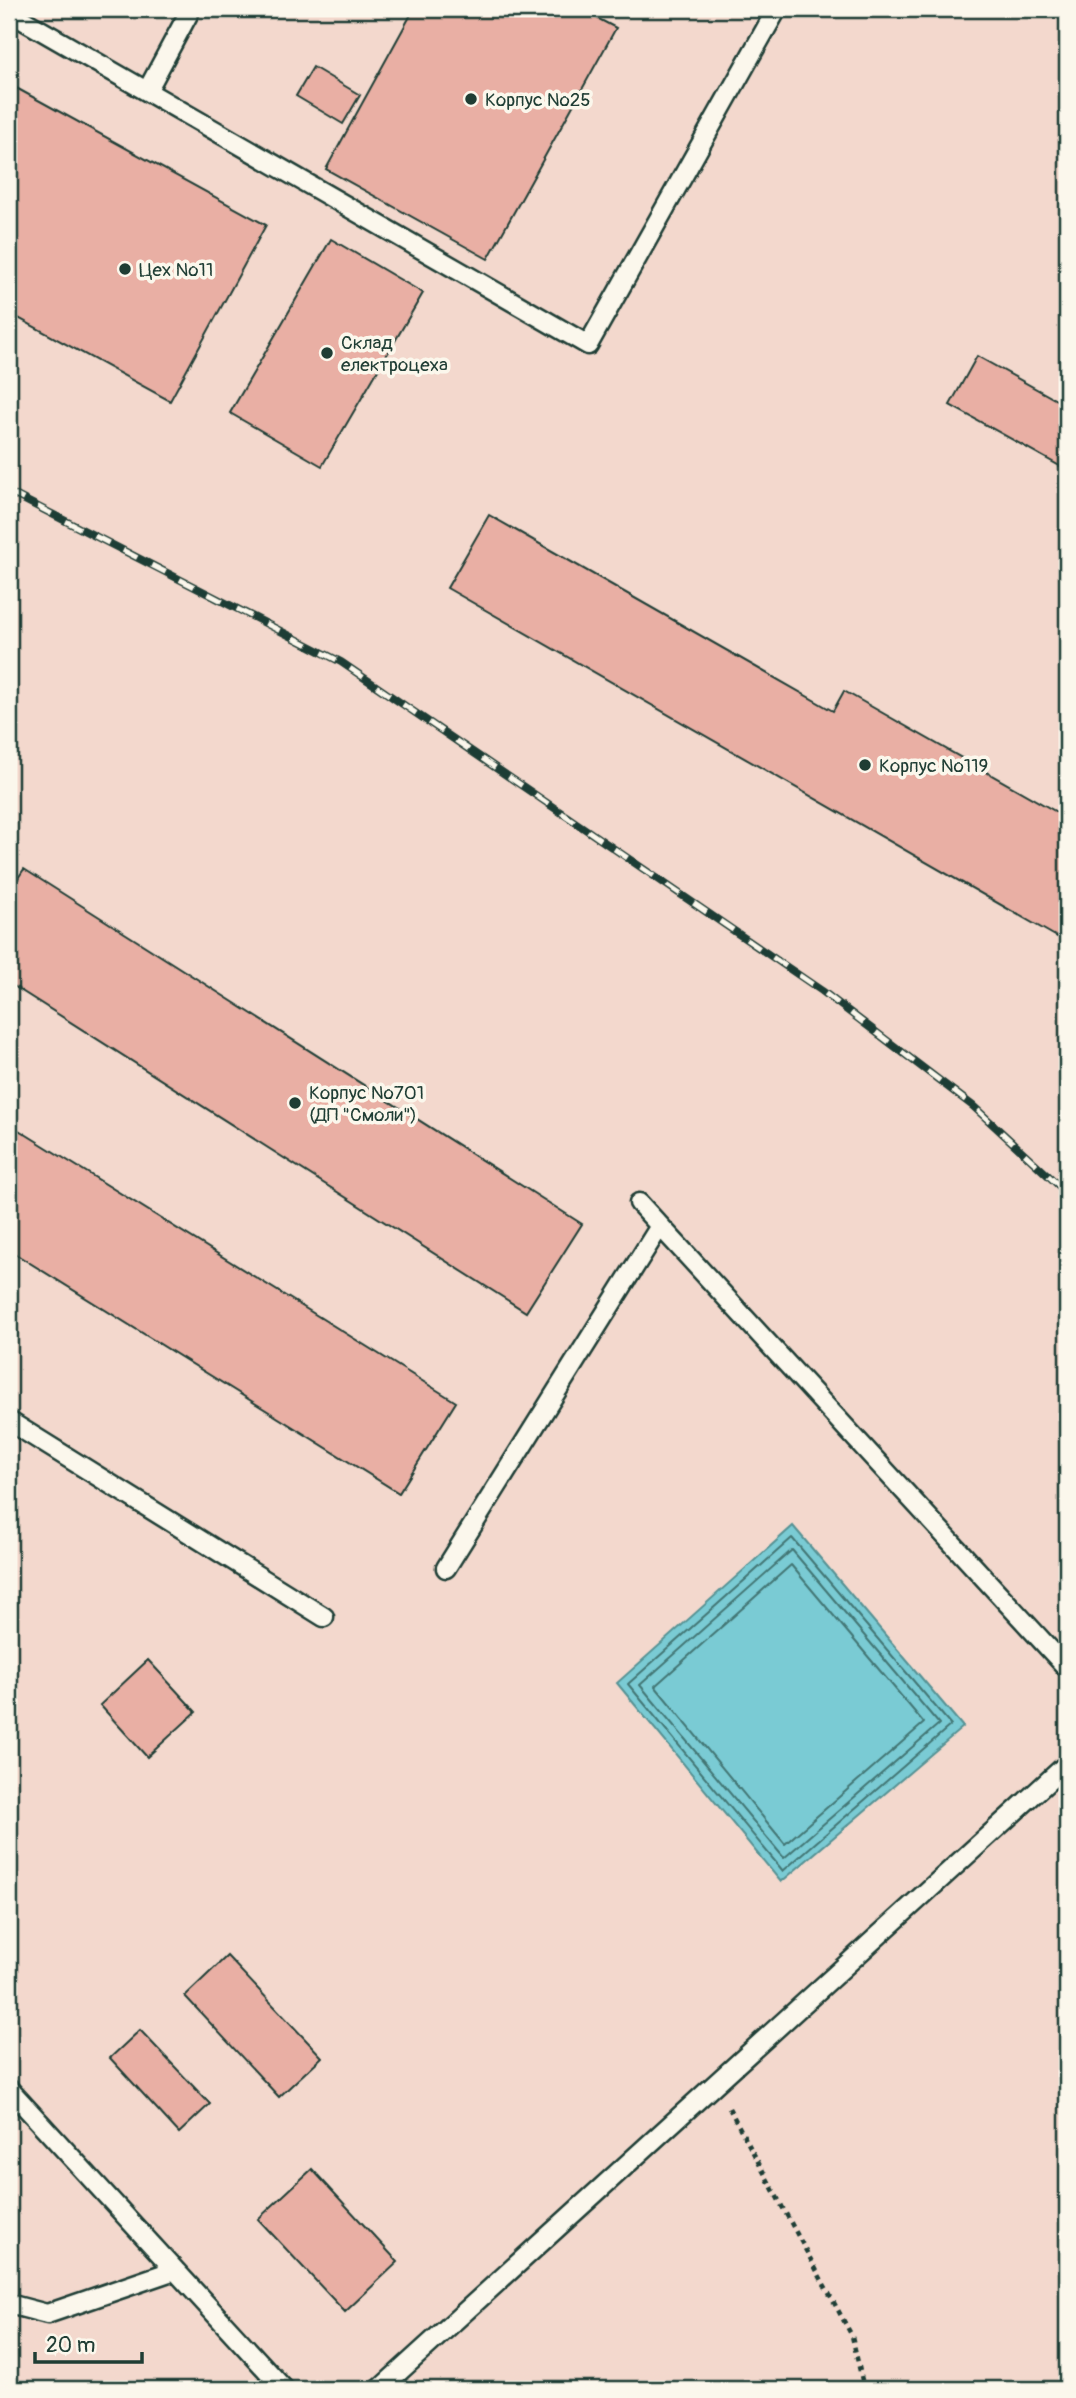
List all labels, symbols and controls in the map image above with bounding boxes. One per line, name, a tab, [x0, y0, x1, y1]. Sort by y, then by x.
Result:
place label: Корпус №25	[485, 88, 591, 112]
marker: Корпус №25	[463, 91, 479, 107]
place label: Цех №11	[139, 258, 213, 282]
marker: Цех №11	[117, 261, 133, 277]
place label: Склад електроцеха	[341, 331, 448, 377]
marker: Склад електроцеха	[319, 345, 335, 361]
place label: Корпус №119	[879, 754, 988, 778]
marker: Корпус №119	[857, 757, 873, 773]
place label: Корпус №701 (ДП "Смоли")	[309, 1081, 424, 1127]
marker: Корпус №701 (ДП "Смоли")	[287, 1095, 303, 1111]
scale bar	[35, 2321, 142, 2365]
text: 20 m	[46, 2332, 95, 2359]

